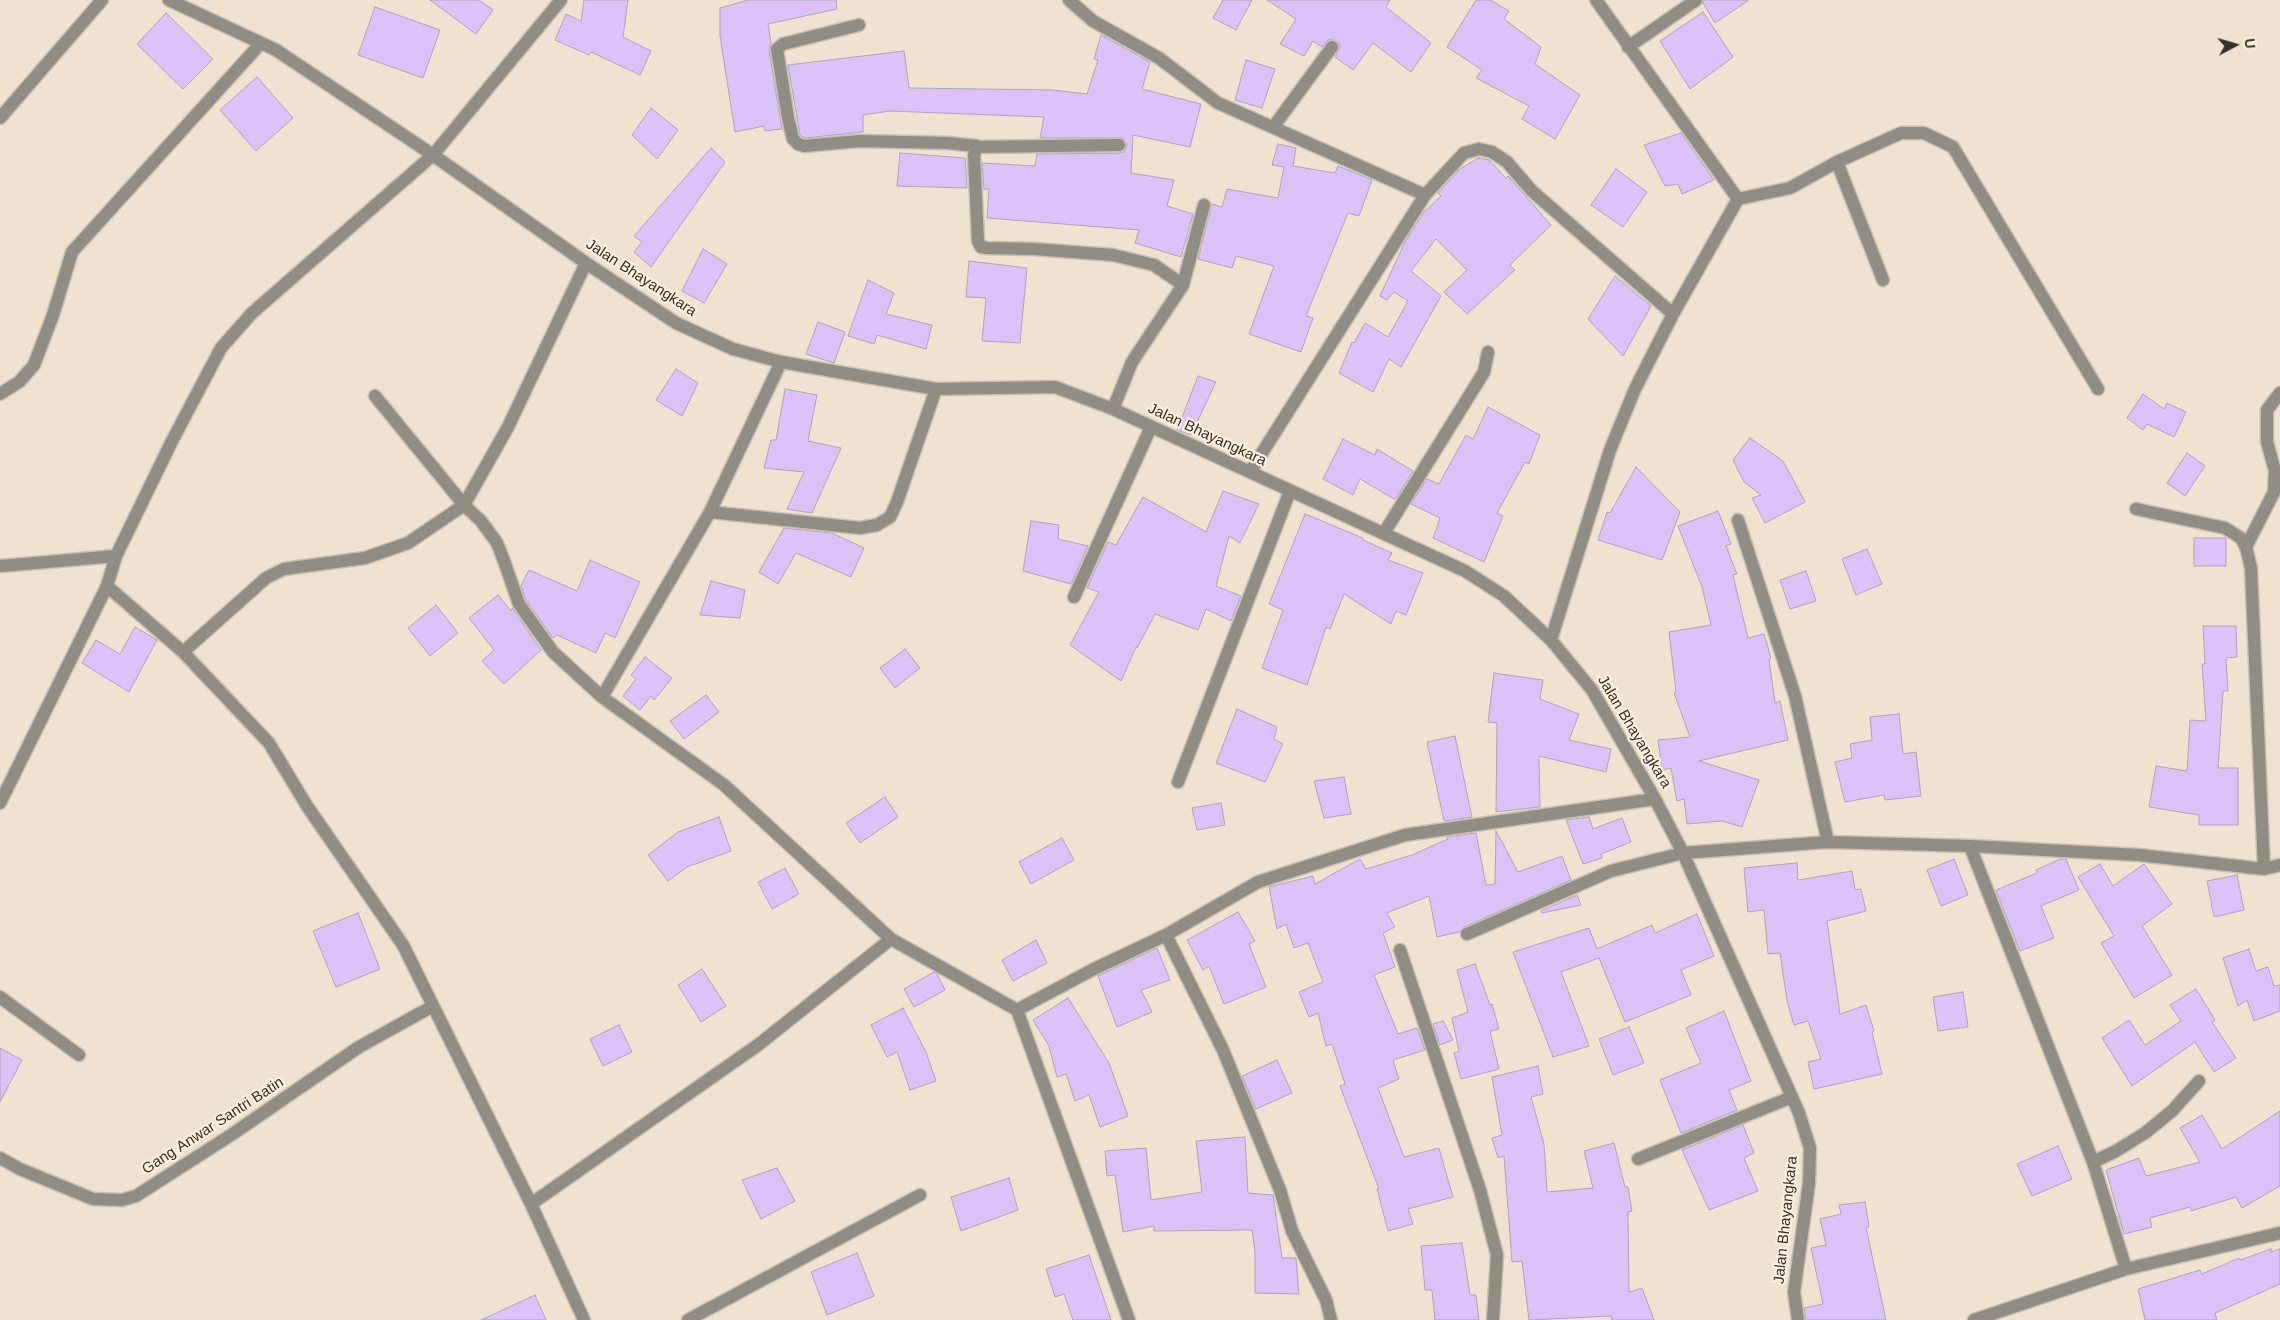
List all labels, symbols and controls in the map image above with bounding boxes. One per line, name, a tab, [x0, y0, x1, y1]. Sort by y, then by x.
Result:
north arrow	[2210, 20, 2260, 70]
text: U	[2241, 38, 2258, 49]
street label: Jalan Bhayangkara	[582, 235, 700, 321]
street label: Jalan Bhayangkara	[1145, 400, 1269, 470]
street label: Jalan Bhayangkara	[1593, 672, 1675, 792]
street label: Gang Anwar Santri Batin	[139, 1073, 287, 1179]
street label: Jalan Bhayangkara	[1770, 1155, 1802, 1285]

